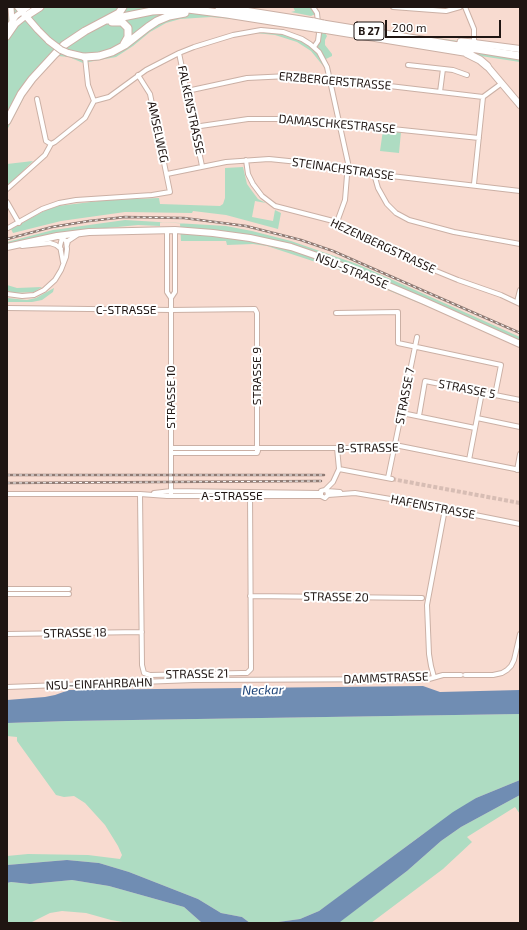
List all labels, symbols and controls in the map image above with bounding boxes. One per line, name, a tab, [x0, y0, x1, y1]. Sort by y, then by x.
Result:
scale bar	[387, 12, 503, 38]
text: 200 m	[392, 20, 426, 34]
road number: B 27	[354, 22, 384, 40]
street label: FALKENSTRASSE	[175, 64, 207, 156]
street label: ERZBERGERSTRASSE	[278, 69, 392, 93]
street label: AMSELWEG	[144, 100, 172, 164]
street label: DAMASCHKESTRASSE	[278, 112, 396, 136]
street label: STEINACHSTRASSE	[291, 155, 395, 183]
street label: HEZENBERGSTRASSE	[328, 215, 438, 277]
street label: NSU-STRASSE	[314, 250, 390, 292]
street label: C-STRASSE	[96, 303, 156, 317]
street label: STRASSE 9	[250, 347, 264, 405]
street label: STRASSE 10	[164, 365, 178, 429]
street label: STRASSE 7	[392, 366, 418, 426]
street label: STRASSE 5	[437, 376, 497, 402]
street label: B-STRASSE	[337, 440, 399, 456]
street label: A-STRASSE	[201, 489, 263, 503]
street label: HAFENSTRASSE	[389, 492, 477, 522]
street label: STRASSE 20	[303, 589, 369, 605]
street label: STRASSE 18	[43, 625, 107, 641]
street label: STRASSE 21	[165, 666, 229, 682]
street label: DAMMSTRASSE	[343, 669, 429, 687]
street label: NSU-EINFAHRBAHN	[45, 675, 153, 693]
water label: Neckar	[242, 682, 284, 698]

